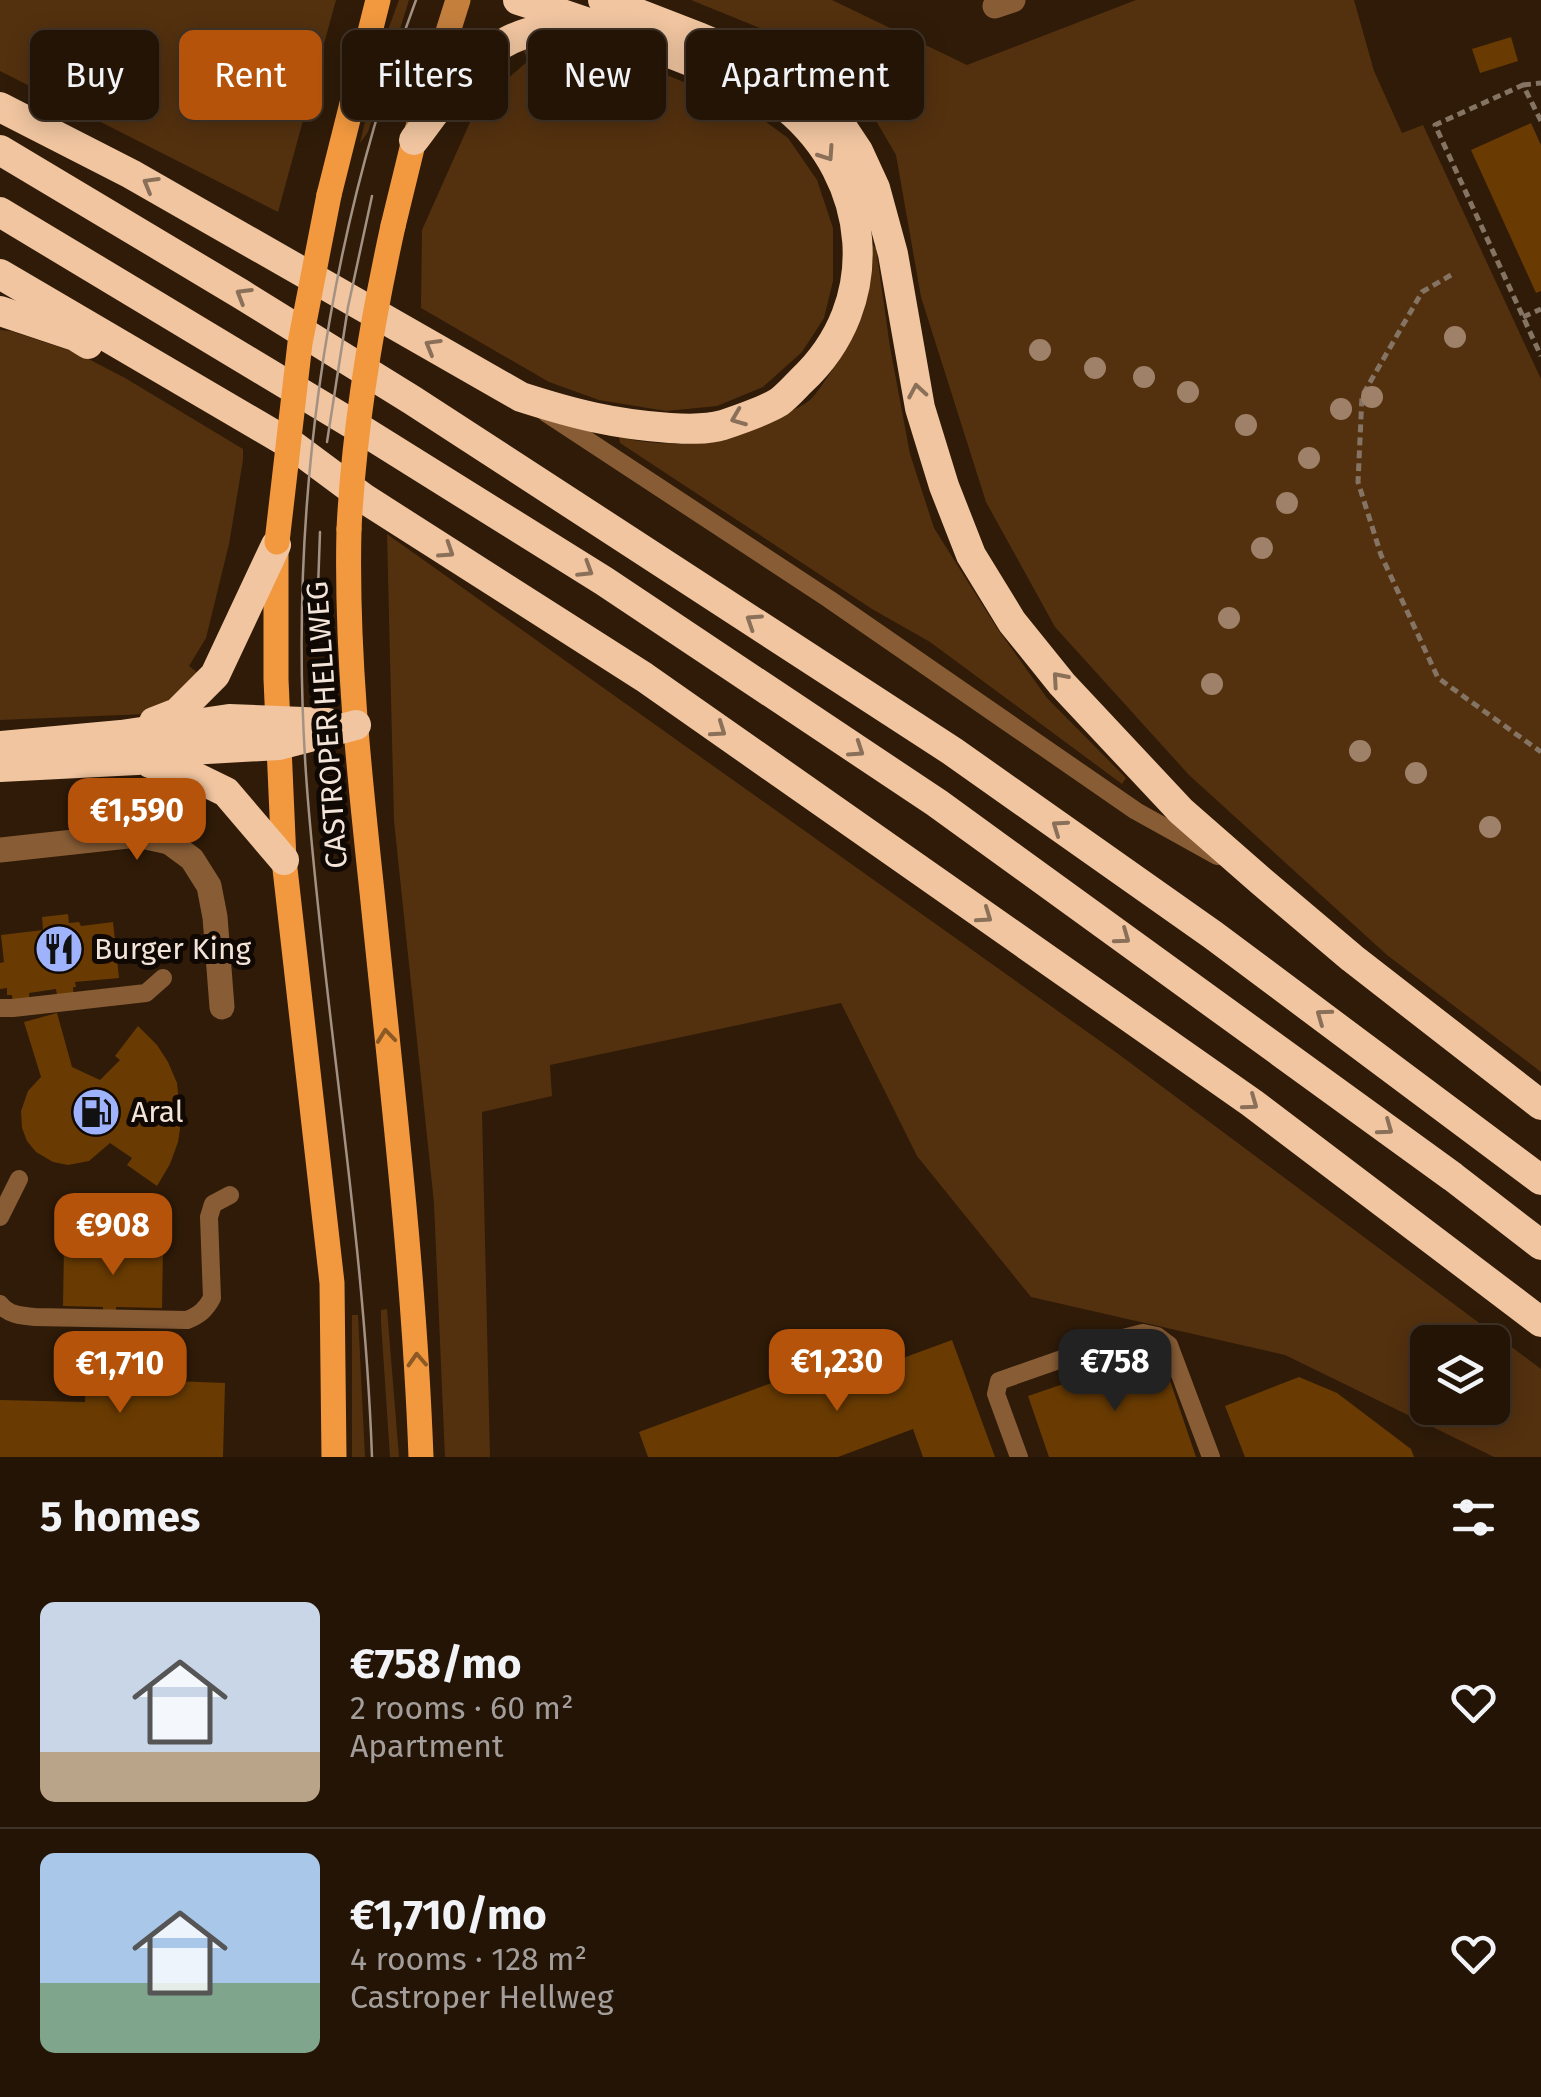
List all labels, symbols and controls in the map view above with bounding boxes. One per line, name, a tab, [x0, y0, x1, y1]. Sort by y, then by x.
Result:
chip: Buy	[30, 30, 159, 120]
chip: Rent	[179, 30, 322, 120]
chip: Filters	[342, 30, 508, 120]
chip: New	[528, 30, 666, 120]
chip: Apartment	[686, 30, 924, 120]
one-way arrow	[814, 143, 833, 161]
one-way arrow	[143, 177, 161, 197]
one-way arrow	[236, 289, 254, 308]
one-way arrow	[425, 339, 443, 358]
one-way arrow	[907, 383, 928, 400]
one-way arrow	[731, 407, 748, 427]
one-way arrow	[437, 539, 455, 558]
one-way arrow	[575, 558, 593, 577]
street label: CASTROPER HELLWEG	[299, 580, 355, 870]
one-way arrow	[745, 615, 763, 634]
one-way arrow	[1053, 672, 1071, 690]
one-way arrow	[708, 718, 727, 736]
one-way arrow	[846, 738, 864, 757]
pin: €1,590	[56, 778, 218, 863]
text: €1,590	[90, 791, 184, 829]
one-way arrow	[1052, 821, 1070, 839]
one-way arrow	[974, 904, 993, 922]
restaurant icon: Burger King	[33, 923, 85, 975]
one-way arrow	[1111, 925, 1130, 943]
place label: Burger King	[94, 931, 252, 967]
one-way arrow	[1316, 1011, 1334, 1028]
one-way arrow	[376, 1028, 398, 1044]
fuel station icon: Aral	[70, 1086, 122, 1138]
one-way arrow	[1240, 1090, 1259, 1109]
place label: Aral	[131, 1094, 184, 1130]
one-way arrow	[1375, 1116, 1393, 1133]
pin: €908	[54, 1193, 172, 1278]
text: €908	[76, 1206, 150, 1244]
map controls	[1410, 1325, 1510, 1425]
button: layers	[1410, 1325, 1510, 1425]
pin: €1,230	[756, 1329, 918, 1414]
pin: €758	[1056, 1329, 1174, 1414]
pin: €1,710	[39, 1331, 201, 1416]
text: €1,230	[791, 1342, 883, 1380]
text: €758	[1080, 1342, 1150, 1380]
text: €1,710	[76, 1344, 164, 1382]
one-way arrow	[407, 1351, 428, 1367]
icon: filters	[1446, 1490, 1501, 1545]
text: 5 homes	[40, 1492, 200, 1542]
text: €758/mo	[350, 1639, 522, 1689]
icon: home	[120, 1642, 240, 1762]
icon: heart	[1446, 1675, 1501, 1730]
text: 2 rooms · 60 m²	[350, 1689, 574, 1727]
text: Apartment	[350, 1727, 504, 1765]
text: €1,710/mo	[350, 1890, 547, 1940]
icon: home	[120, 1893, 240, 2013]
icon: heart	[1446, 1926, 1501, 1981]
text: 4 rooms · 128 m²	[350, 1940, 587, 1978]
text: Castroper Hellweg	[350, 1978, 614, 2016]

